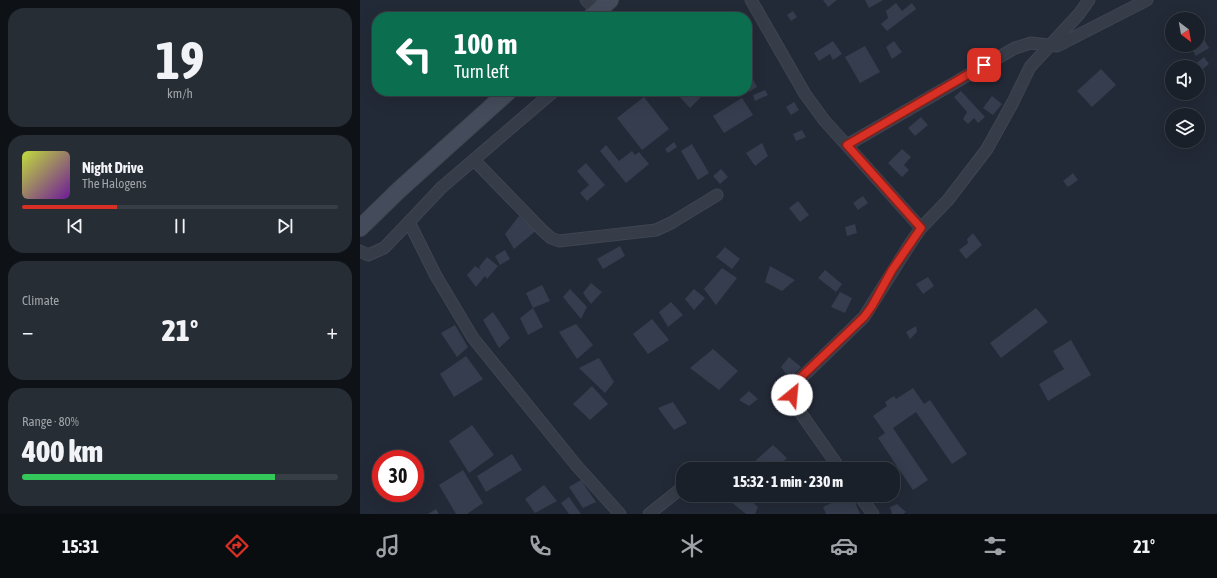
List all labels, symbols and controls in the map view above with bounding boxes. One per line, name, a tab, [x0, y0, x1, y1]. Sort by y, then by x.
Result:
north arrow	[1165, 12, 1205, 52]
map controls	[1165, 12, 1205, 148]
icon: left	[388, 28, 440, 80]
text: 100 m	[454, 28, 517, 60]
text: 19	[156, 30, 204, 90]
pin	[967, 48, 1001, 82]
icon: arrive	[973, 54, 995, 76]
button: sound	[1165, 60, 1205, 100]
text: Turn left	[454, 61, 509, 82]
text: km/h	[167, 86, 193, 101]
button: layers	[1165, 108, 1205, 148]
text: Night Drive	[82, 159, 144, 176]
text: The Halogens	[82, 176, 147, 191]
icon: previous	[64, 215, 86, 237]
icon: pause	[169, 215, 191, 237]
icon: next	[274, 215, 296, 237]
text: Climate	[22, 293, 59, 308]
text: 21°	[162, 313, 198, 347]
text: −	[22, 318, 33, 344]
text: +	[327, 318, 338, 344]
position arrow	[771, 374, 813, 416]
text: Range · 80%	[22, 414, 79, 429]
text: 400 km	[22, 434, 103, 468]
speed limit sign: 30	[372, 450, 424, 502]
text: 15:32 · 1 min · 230 m	[733, 473, 843, 490]
icon: directions	[223, 532, 251, 560]
icon: music	[374, 532, 402, 560]
icon: phone	[526, 532, 554, 560]
icon: climate	[678, 532, 706, 560]
icon: car	[830, 532, 858, 560]
icon: filters	[981, 532, 1009, 560]
text: 15:31	[62, 536, 99, 557]
text: 21°	[1133, 536, 1155, 557]

